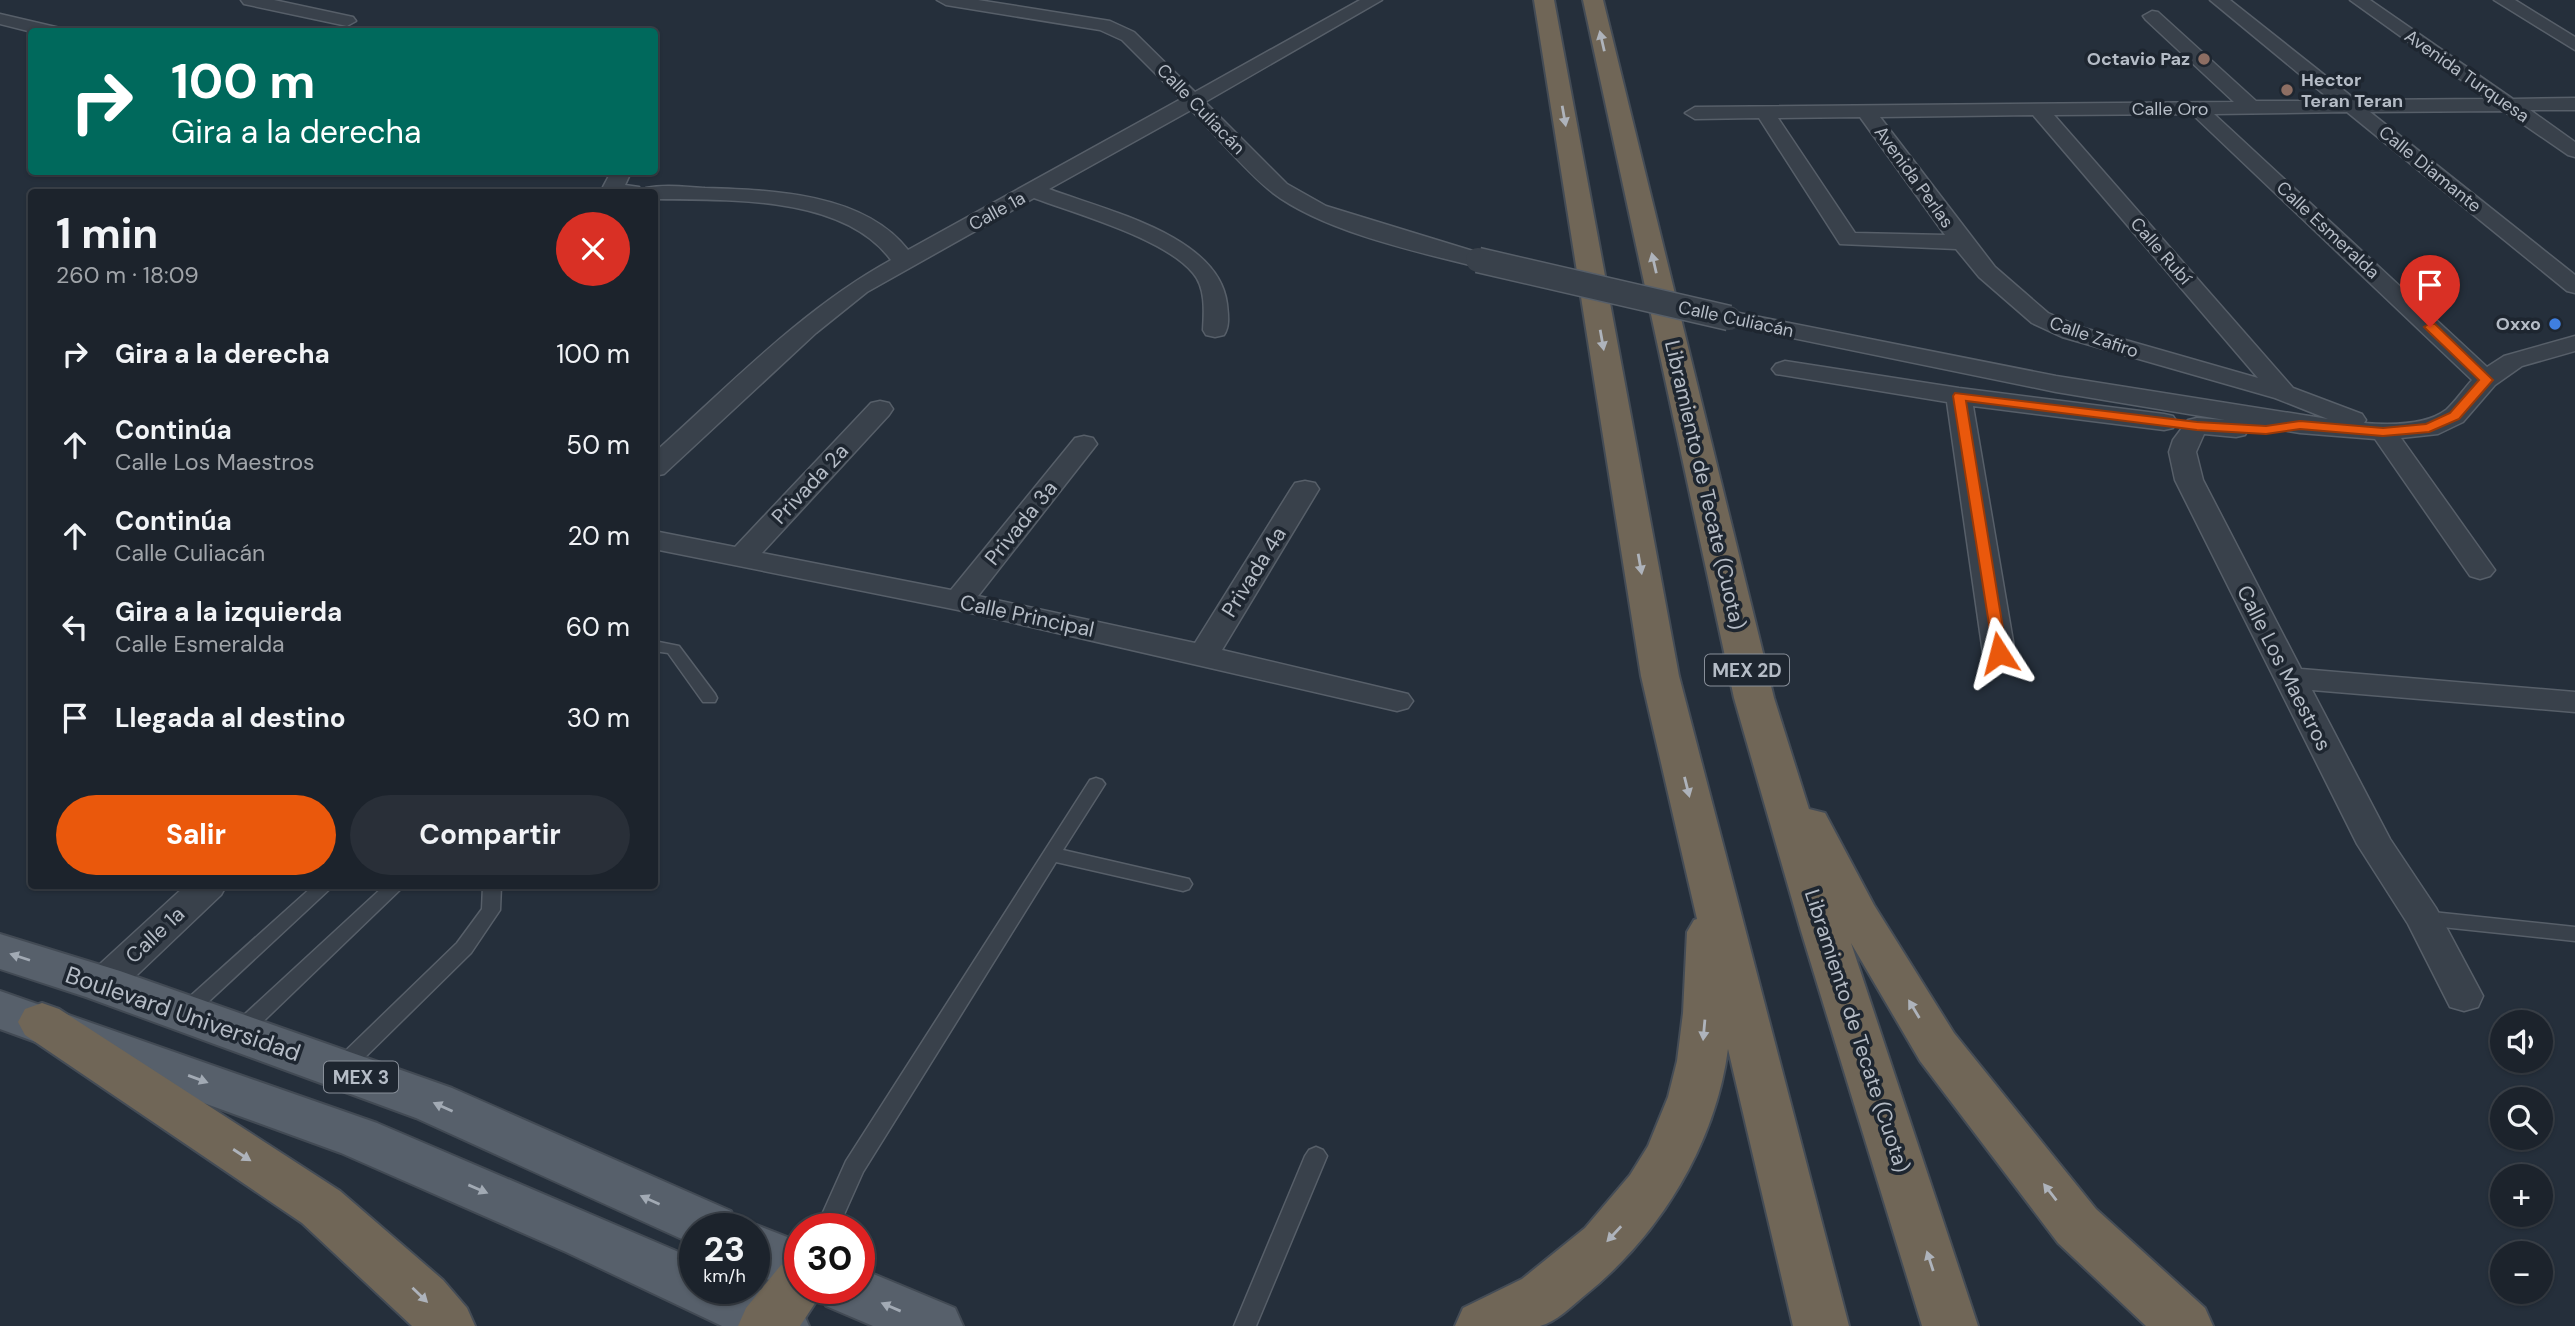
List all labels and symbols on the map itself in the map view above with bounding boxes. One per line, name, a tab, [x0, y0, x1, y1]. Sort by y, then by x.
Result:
street label: Avenida Turquesa	[2400, 24, 2534, 128]
one-way arrow	[1597, 30, 1608, 52]
place label: Octavio Paz	[2087, 47, 2190, 71]
marker: Octavio Paz	[2196, 51, 2212, 67]
street label: Calle Culiacán	[1152, 58, 1250, 160]
place label: Hector Teran Teran	[2301, 68, 2403, 113]
marker: Hector Teran Teran	[2279, 82, 2295, 98]
street label: Calle Oro	[2132, 97, 2208, 121]
one-way arrow	[1558, 105, 1569, 127]
street label: Calle Diamante	[2374, 120, 2486, 218]
street label: Avenida Perlas	[1869, 121, 1959, 233]
street label: Calle Esmeralda	[2271, 176, 2385, 284]
street label: Calle 1a	[964, 186, 1030, 236]
street label: Calle Rubí	[2125, 212, 2197, 290]
one-way arrow	[1648, 252, 1659, 274]
pin	[2400, 255, 2460, 327]
street label: Calle Culiacán	[1676, 295, 1796, 343]
street label: Calle Zafiro	[2046, 311, 2142, 363]
place label: Oxxo	[2496, 312, 2541, 336]
marker: Oxxo	[2547, 316, 2563, 332]
one-way arrow	[1597, 329, 1608, 351]
street label: Libramiento de Tecate (Cuota)	[1658, 337, 1752, 633]
street label: Privada 2a	[765, 438, 855, 530]
street label: Privada 3a	[978, 475, 1064, 571]
street label: Privada 4a	[1215, 522, 1293, 622]
one-way arrow	[1635, 553, 1646, 575]
street label: Calle Los Maestros	[2230, 580, 2338, 756]
street label: Calle Principal	[957, 588, 1097, 644]
position arrow	[1962, 616, 2036, 690]
road number: MEX 2D	[1705, 654, 1789, 685]
one-way arrow	[1682, 776, 1693, 798]
street label: Libramiento de Tecate (Cuota)	[1798, 886, 1916, 1176]
street label: Calle 1a	[119, 900, 191, 970]
one-way arrow	[10, 952, 31, 962]
street label: Boulevard Universidad	[61, 959, 305, 1068]
one-way arrow	[1908, 1000, 1921, 1019]
one-way arrow	[1698, 1019, 1709, 1041]
road number: MEX 3	[324, 1062, 398, 1092]
one-way arrow	[187, 1074, 208, 1085]
one-way arrow	[432, 1101, 453, 1112]
one-way arrow	[232, 1148, 251, 1161]
one-way arrow	[468, 1183, 488, 1195]
one-way arrow	[2043, 1183, 2058, 1201]
one-way arrow	[640, 1194, 660, 1206]
speed limit sign: 30	[784, 1213, 875, 1304]
one-way arrow	[1606, 1225, 1623, 1242]
one-way arrow	[1924, 1250, 1934, 1271]
one-way arrow	[411, 1287, 428, 1304]
one-way arrow	[881, 1301, 901, 1313]

